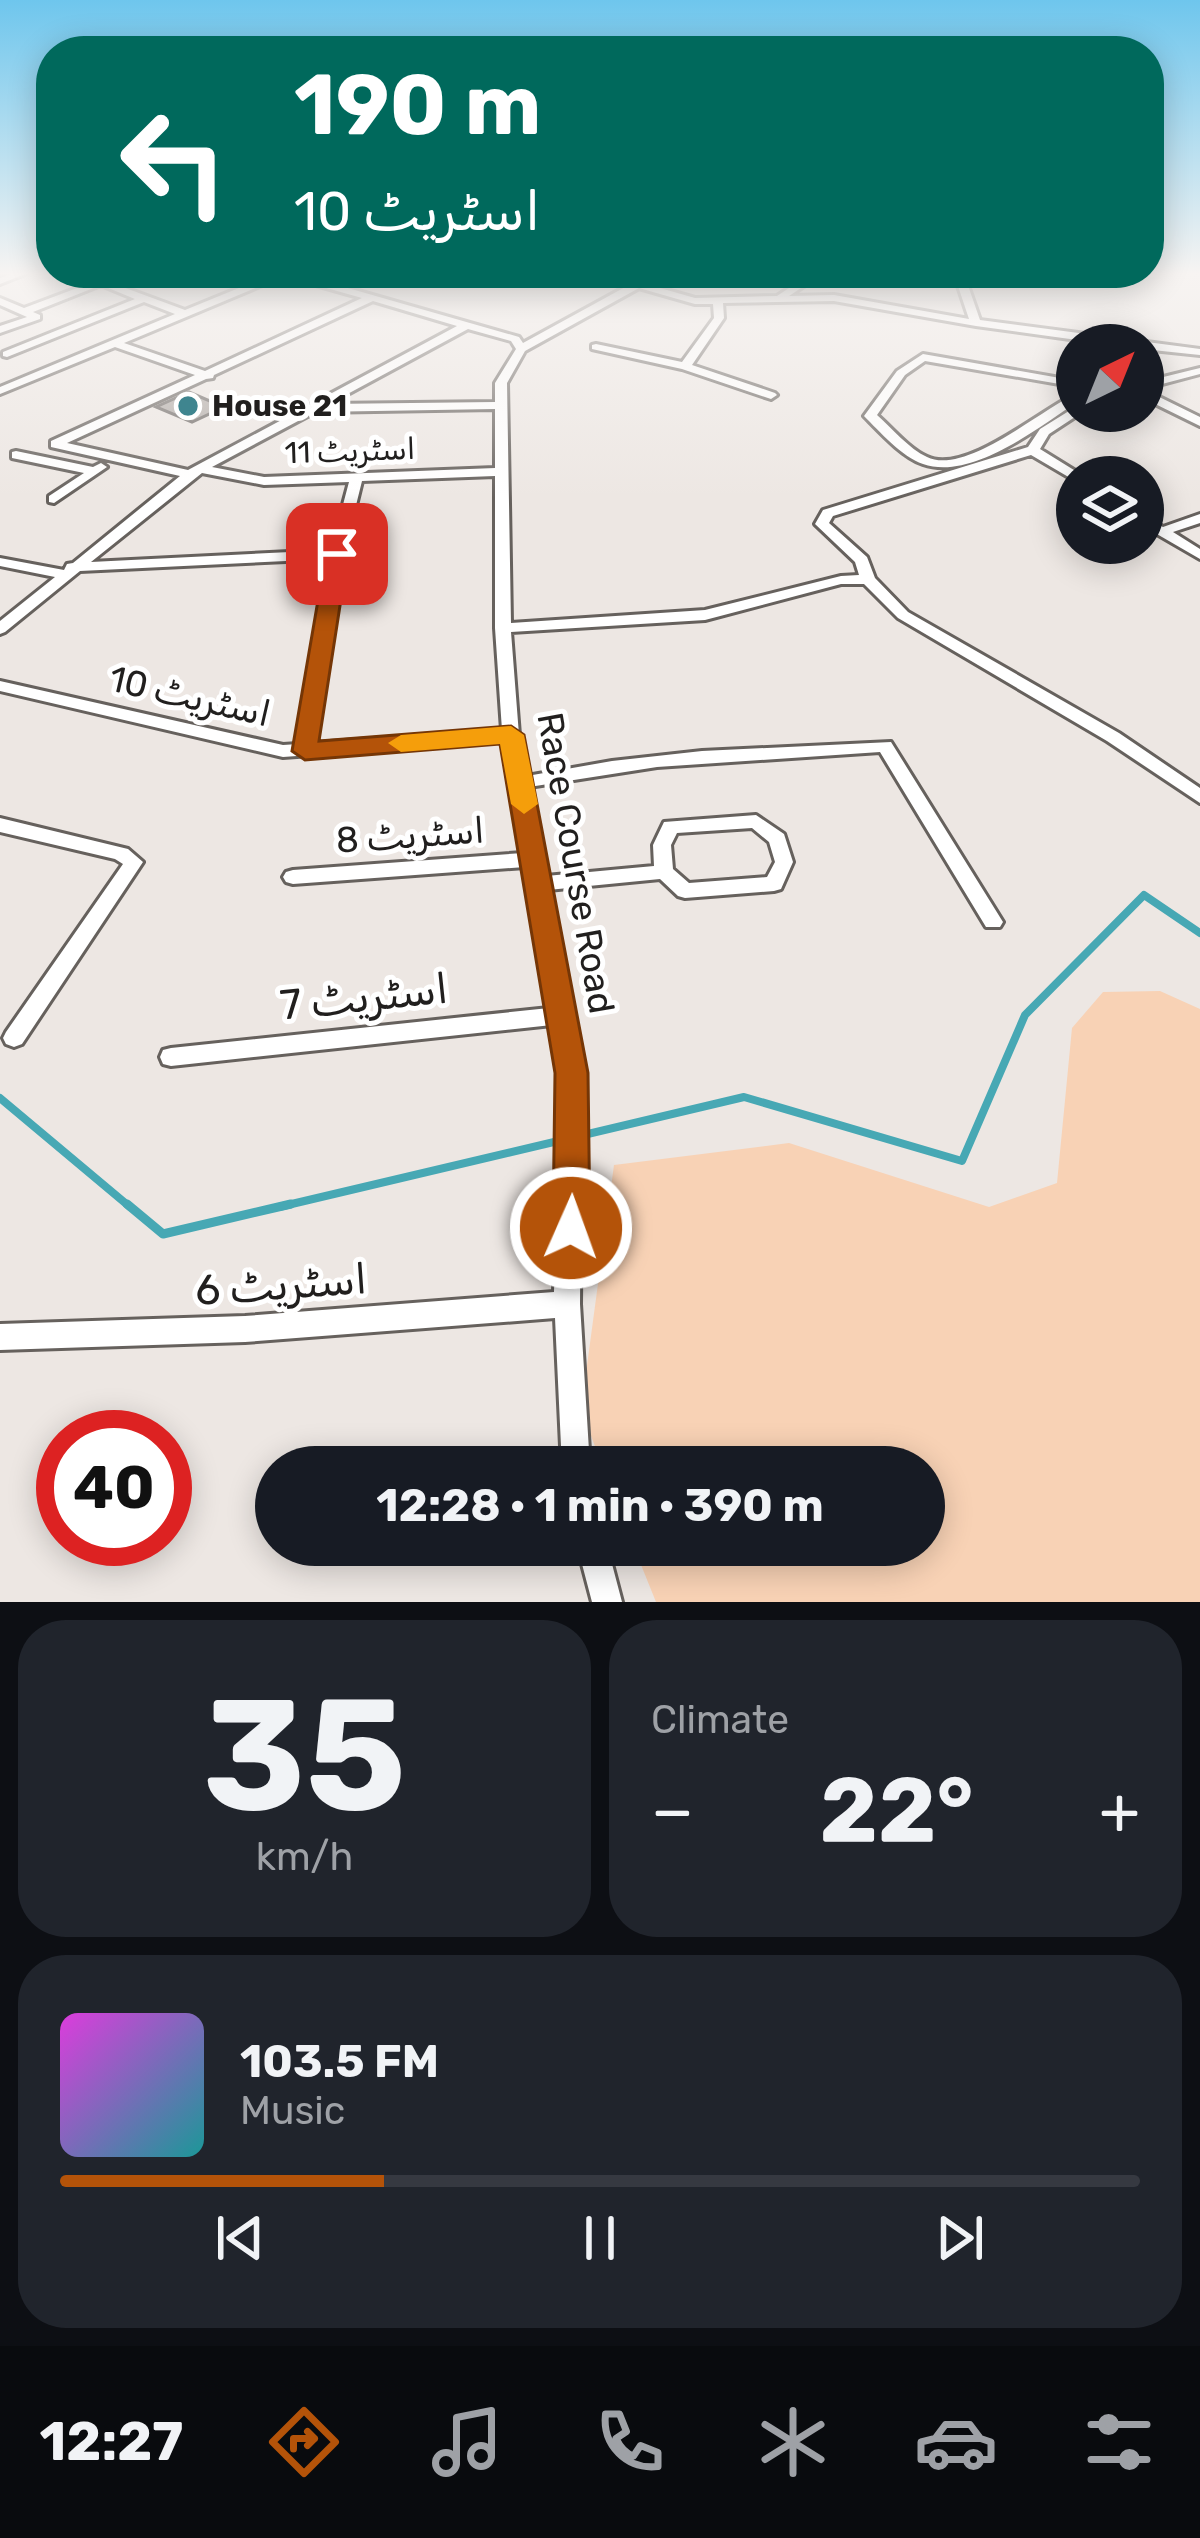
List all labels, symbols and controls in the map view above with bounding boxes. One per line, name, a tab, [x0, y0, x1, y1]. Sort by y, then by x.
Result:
text: 190 m	[294, 55, 542, 155]
icon: left	[96, 84, 252, 240]
text: اسٹریٹ 10	[294, 180, 540, 244]
north arrow	[1056, 324, 1164, 432]
map controls	[1056, 324, 1164, 564]
place label: House 21	[212, 388, 347, 424]
marker: House 21	[175, 393, 201, 419]
street label: اسٹریٹ 11	[284, 431, 416, 471]
button: layers	[1056, 456, 1164, 564]
pin	[286, 503, 388, 605]
icon: arrive	[304, 521, 370, 587]
street label: اسٹریٹ 10	[105, 657, 275, 735]
street label: Race Course Road	[528, 709, 624, 1017]
street label: اسٹریٹ 8	[334, 808, 486, 862]
street label: اسٹریٹ 7	[278, 963, 450, 1031]
position arrow	[508, 1165, 634, 1291]
street label: اسٹریٹ 6	[193, 1254, 369, 1316]
speed limit sign: 40	[36, 1410, 192, 1566]
text: 12:28 · 1 min · 390 m	[376, 1479, 824, 1532]
text: 35	[203, 1663, 406, 1848]
text: Climate	[651, 1697, 789, 1743]
text: 22°	[819, 1757, 973, 1864]
text: −	[651, 1771, 694, 1850]
text: +	[1099, 1771, 1140, 1850]
text: km/h	[256, 1834, 353, 1880]
text: 103.5 FM	[240, 2035, 439, 2088]
text: Music	[240, 2088, 345, 2134]
icon: previous	[207, 2205, 273, 2271]
icon: pause	[567, 2205, 633, 2271]
icon: next	[927, 2205, 993, 2271]
icon: directions	[262, 2400, 346, 2484]
icon: music	[425, 2400, 509, 2484]
icon: phone	[588, 2400, 672, 2484]
icon: climate	[751, 2400, 835, 2484]
icon: car	[914, 2400, 998, 2484]
icon: filters	[1077, 2400, 1161, 2484]
text: 12:27	[39, 2410, 183, 2474]

